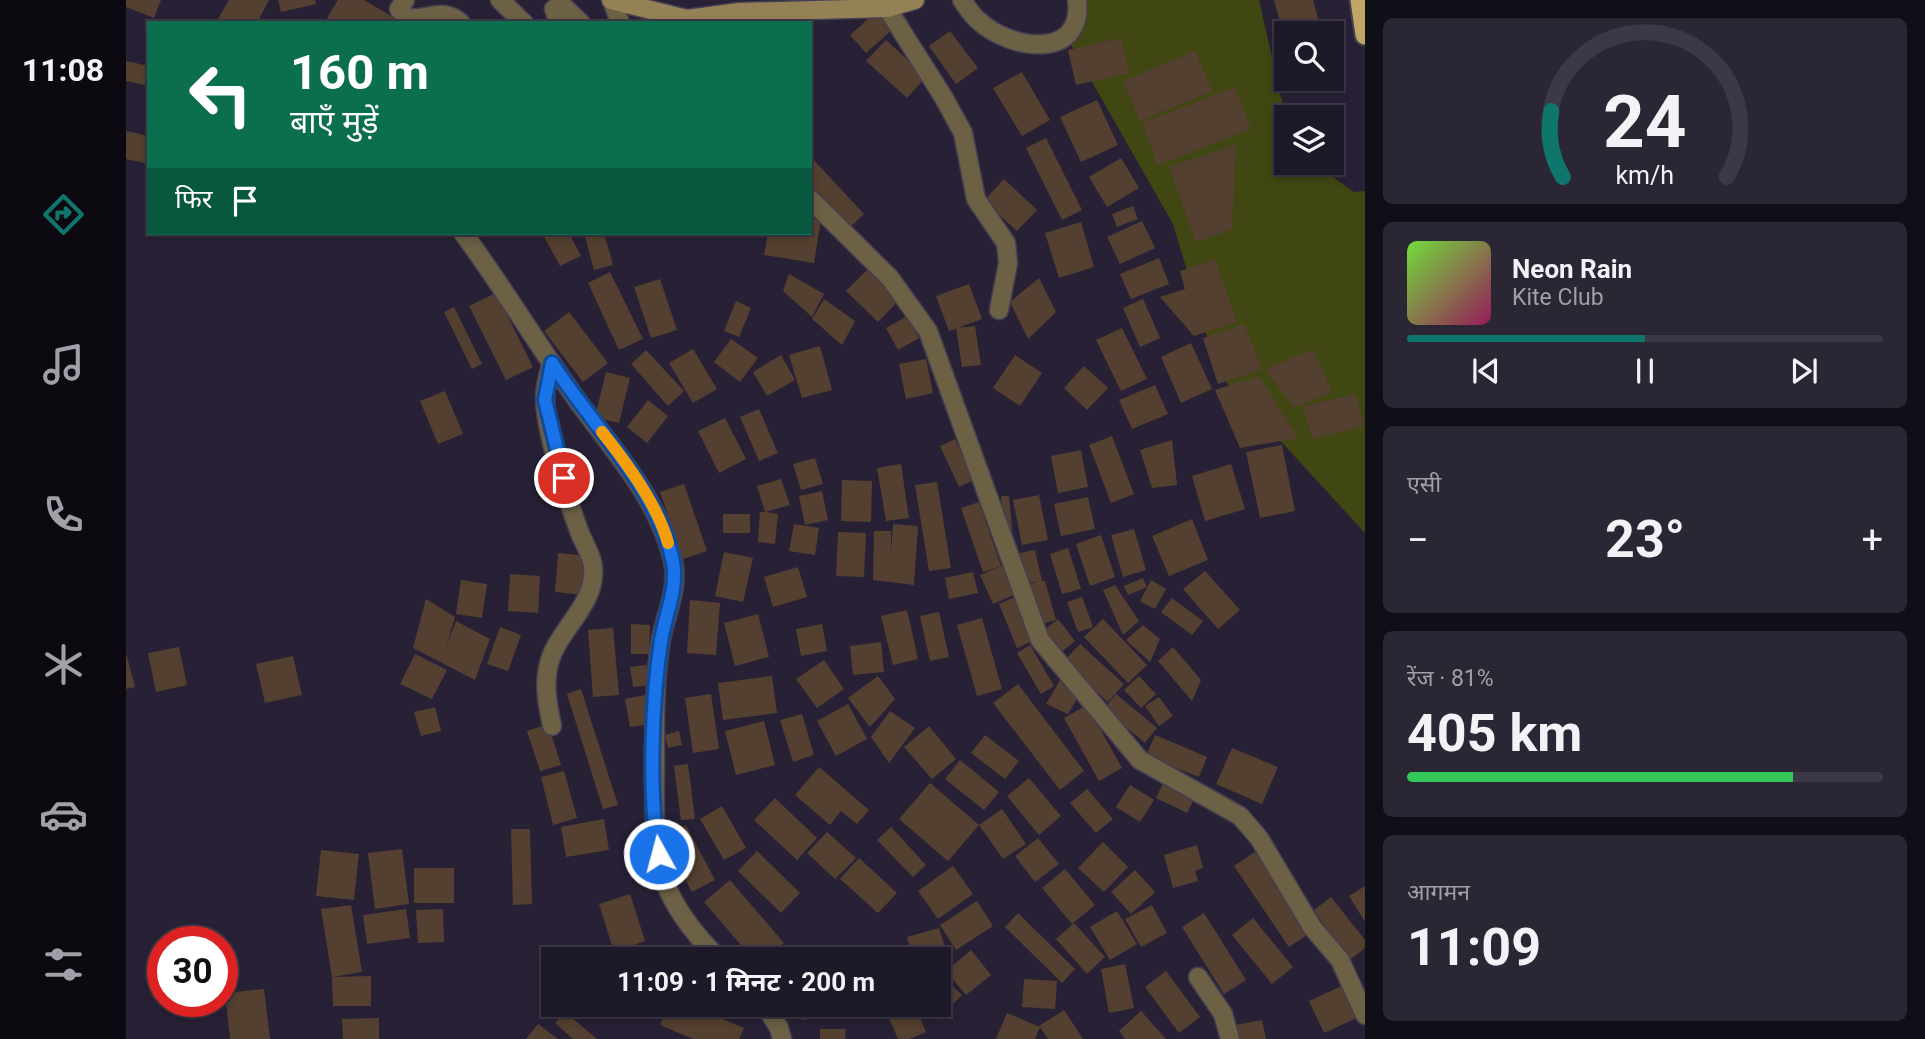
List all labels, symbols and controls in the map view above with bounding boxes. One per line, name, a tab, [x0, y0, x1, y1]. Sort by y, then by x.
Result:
map controls	[1274, 21, 1344, 175]
button: search	[1274, 21, 1344, 91]
text: 160 m	[290, 44, 429, 101]
icon: left	[175, 49, 266, 140]
text: 11:08	[22, 51, 104, 89]
text: 24	[1603, 79, 1687, 165]
text: बाएँ मुड़ें	[290, 103, 378, 141]
button: layers	[1274, 105, 1344, 175]
text: km/h	[1616, 161, 1674, 190]
icon: arrive	[226, 182, 264, 220]
text: फिर	[175, 184, 212, 214]
icon: directions	[39, 190, 88, 239]
text: Neon Rain	[1512, 254, 1632, 284]
text: Kite Club	[1512, 284, 1604, 311]
icon: music	[39, 340, 88, 389]
icon: previous	[1467, 352, 1505, 390]
icon: pause	[1626, 352, 1664, 390]
icon: next	[1785, 352, 1823, 390]
pin	[534, 448, 594, 508]
icon: arrive	[545, 459, 583, 497]
text: एसी	[1407, 471, 1441, 498]
icon: phone	[39, 490, 88, 539]
text: 23°	[1605, 509, 1685, 570]
text: −	[1407, 518, 1429, 562]
text: +	[1861, 518, 1883, 562]
icon: climate	[39, 640, 88, 689]
text: रेंज · 81%	[1407, 665, 1494, 692]
text: 405 km	[1407, 703, 1582, 764]
icon: car	[39, 790, 88, 839]
position arrow	[622, 817, 696, 891]
text: आगमन	[1407, 879, 1470, 906]
text: 11:09	[1407, 917, 1541, 978]
speed limit sign: 30	[147, 926, 238, 1017]
icon: filters	[39, 940, 88, 989]
text: 11:09 · 1 मिनट · 200 m	[617, 967, 875, 997]

